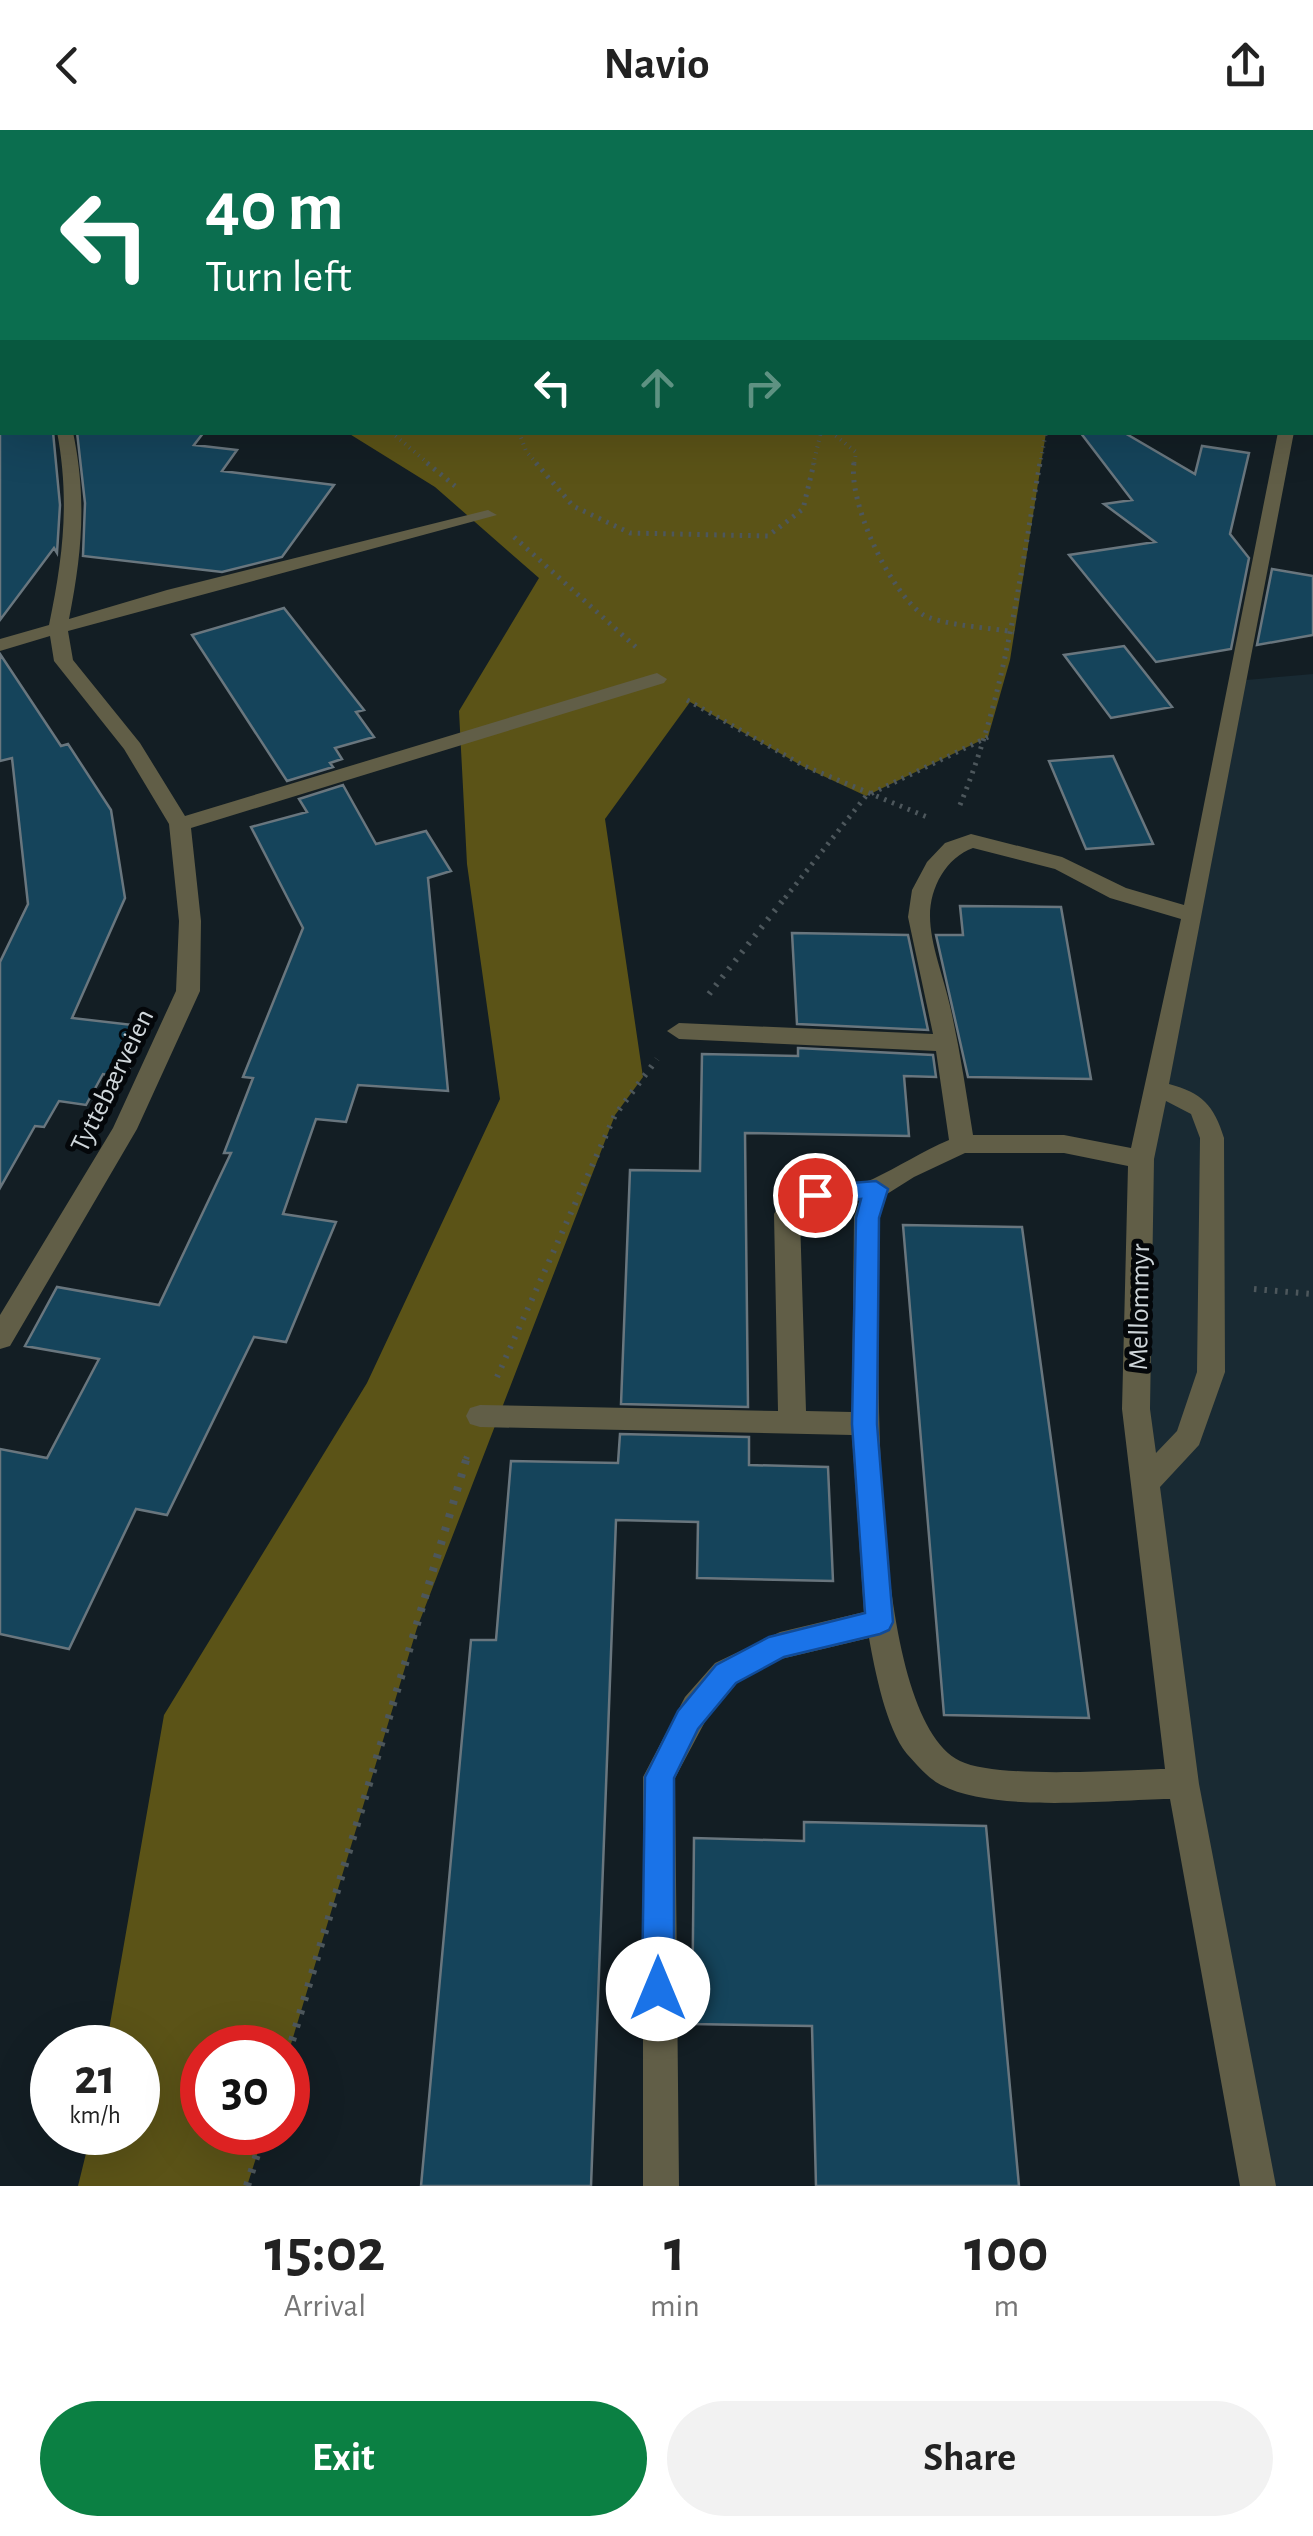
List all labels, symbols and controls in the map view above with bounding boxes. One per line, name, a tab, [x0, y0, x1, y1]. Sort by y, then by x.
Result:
icon: back	[40, 38, 95, 93]
icon: share	[1218, 38, 1273, 93]
text: Navio	[604, 42, 709, 87]
icon: left	[40, 170, 170, 300]
text: 40 m	[205, 173, 344, 243]
text: Turn left	[205, 255, 352, 300]
icon: left	[525, 360, 580, 415]
icon: ahead	[630, 360, 685, 415]
icon: right	[735, 360, 790, 415]
street label: Tyttebærveien	[66, 1005, 159, 1157]
pin	[773, 1153, 858, 1238]
icon: arrive	[788, 1168, 843, 1223]
street label: Mellommyr	[1125, 1243, 1155, 1371]
position arrow	[606, 1937, 710, 2041]
speed limit sign: 30	[180, 2025, 310, 2155]
text: 21	[74, 2053, 116, 2103]
text: km/h	[69, 2103, 121, 2128]
text: 15:02	[265, 2222, 385, 2282]
text: 1	[664, 2222, 686, 2282]
text: 100	[964, 2222, 1048, 2282]
text: Arrival	[284, 2290, 366, 2322]
text: min	[650, 2290, 700, 2322]
text: m	[994, 2290, 1019, 2322]
button: Exit	[40, 2401, 647, 2516]
button: Share	[667, 2401, 1273, 2516]

